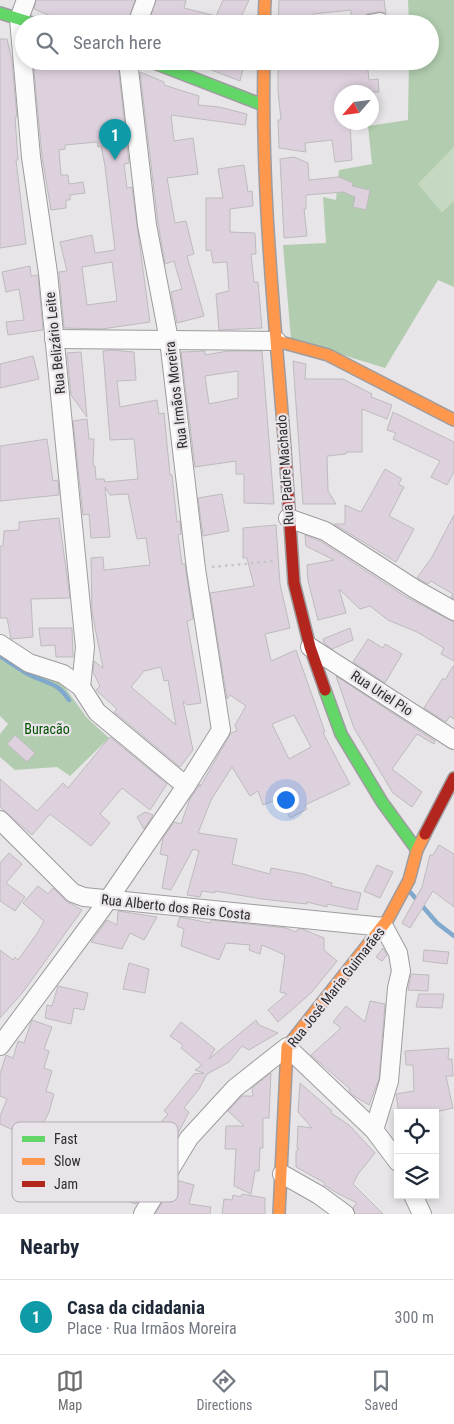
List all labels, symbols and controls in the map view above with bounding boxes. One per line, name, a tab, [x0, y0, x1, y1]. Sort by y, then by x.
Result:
search box	[15, 15, 439, 70]
icon: search	[33, 29, 61, 57]
text: Search here	[73, 31, 161, 54]
north arrow	[334, 85, 379, 130]
pin: 1	[99, 119, 131, 160]
street label: Rua Belizário Leite	[42, 291, 68, 395]
street label: Rua Irmãos Moreira	[161, 340, 191, 450]
street label: Rua Padre Machado	[273, 414, 297, 526]
street label: Rua Uriel Pio	[348, 667, 416, 719]
park label: Buracão	[24, 721, 70, 737]
your location	[273, 787, 299, 813]
street label: Rua Alberto dos Reis Costa	[100, 891, 252, 923]
street label: Rua José Maria Guimarães	[284, 924, 388, 1050]
map controls	[394, 1109, 439, 1199]
button: locate	[394, 1109, 439, 1154]
legend	[12, 1122, 178, 1202]
text: Fast	[54, 1131, 78, 1147]
text: Slow	[54, 1153, 81, 1169]
button: layers	[394, 1154, 439, 1199]
text: Jam	[54, 1176, 78, 1192]
text: Nearby	[20, 1235, 79, 1259]
text: Casa da cidadania	[67, 1296, 205, 1319]
text: 1	[32, 1308, 40, 1327]
text: 300 m	[395, 1308, 434, 1327]
text: Place · Rua Irmãos Moreira	[67, 1319, 237, 1338]
tab: Map	[56, 1367, 84, 1413]
tab: Directions	[196, 1367, 252, 1413]
tab: Saved	[365, 1367, 398, 1413]

